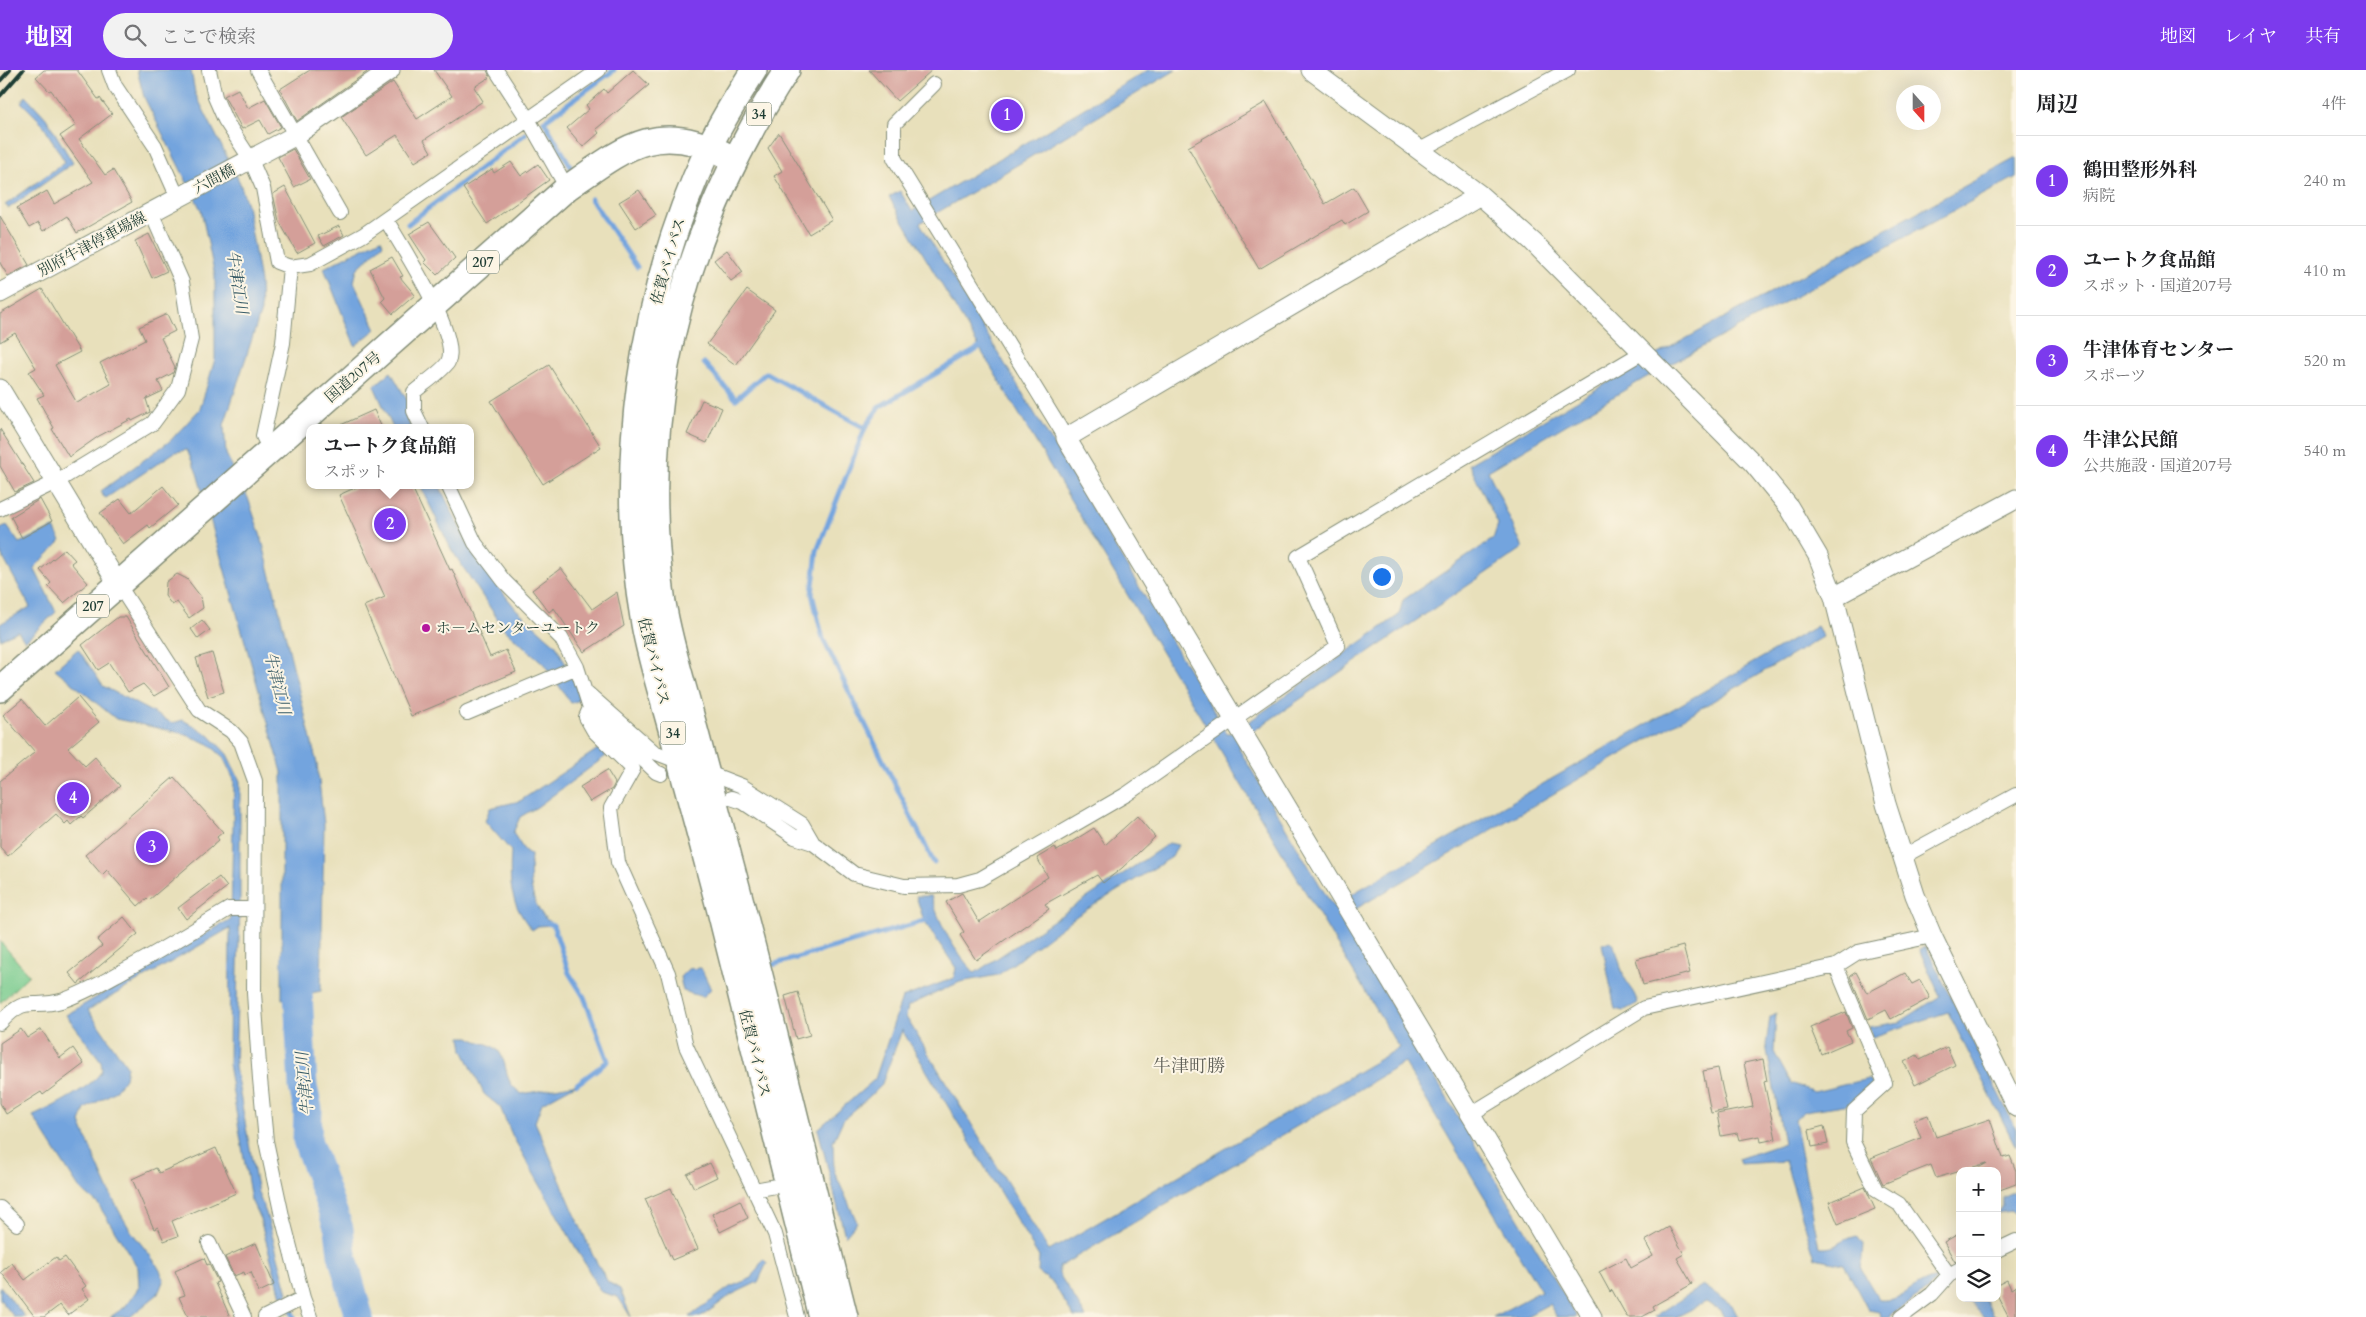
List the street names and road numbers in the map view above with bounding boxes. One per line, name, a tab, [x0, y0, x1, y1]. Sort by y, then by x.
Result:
road number: 34	[746, 103, 772, 126]
street label: 六間橋	[189, 160, 239, 198]
street label: 別府牛津停車場線	[34, 207, 150, 281]
street label: 佐賀バイパス	[646, 215, 690, 307]
road number: 207	[467, 250, 499, 273]
street label: 国道207号	[321, 347, 385, 407]
road number: 207	[77, 594, 109, 618]
street label: 佐賀バイパス	[633, 615, 675, 707]
road number: 34	[660, 721, 686, 744]
street label: 佐賀バイパス	[734, 1007, 776, 1099]

